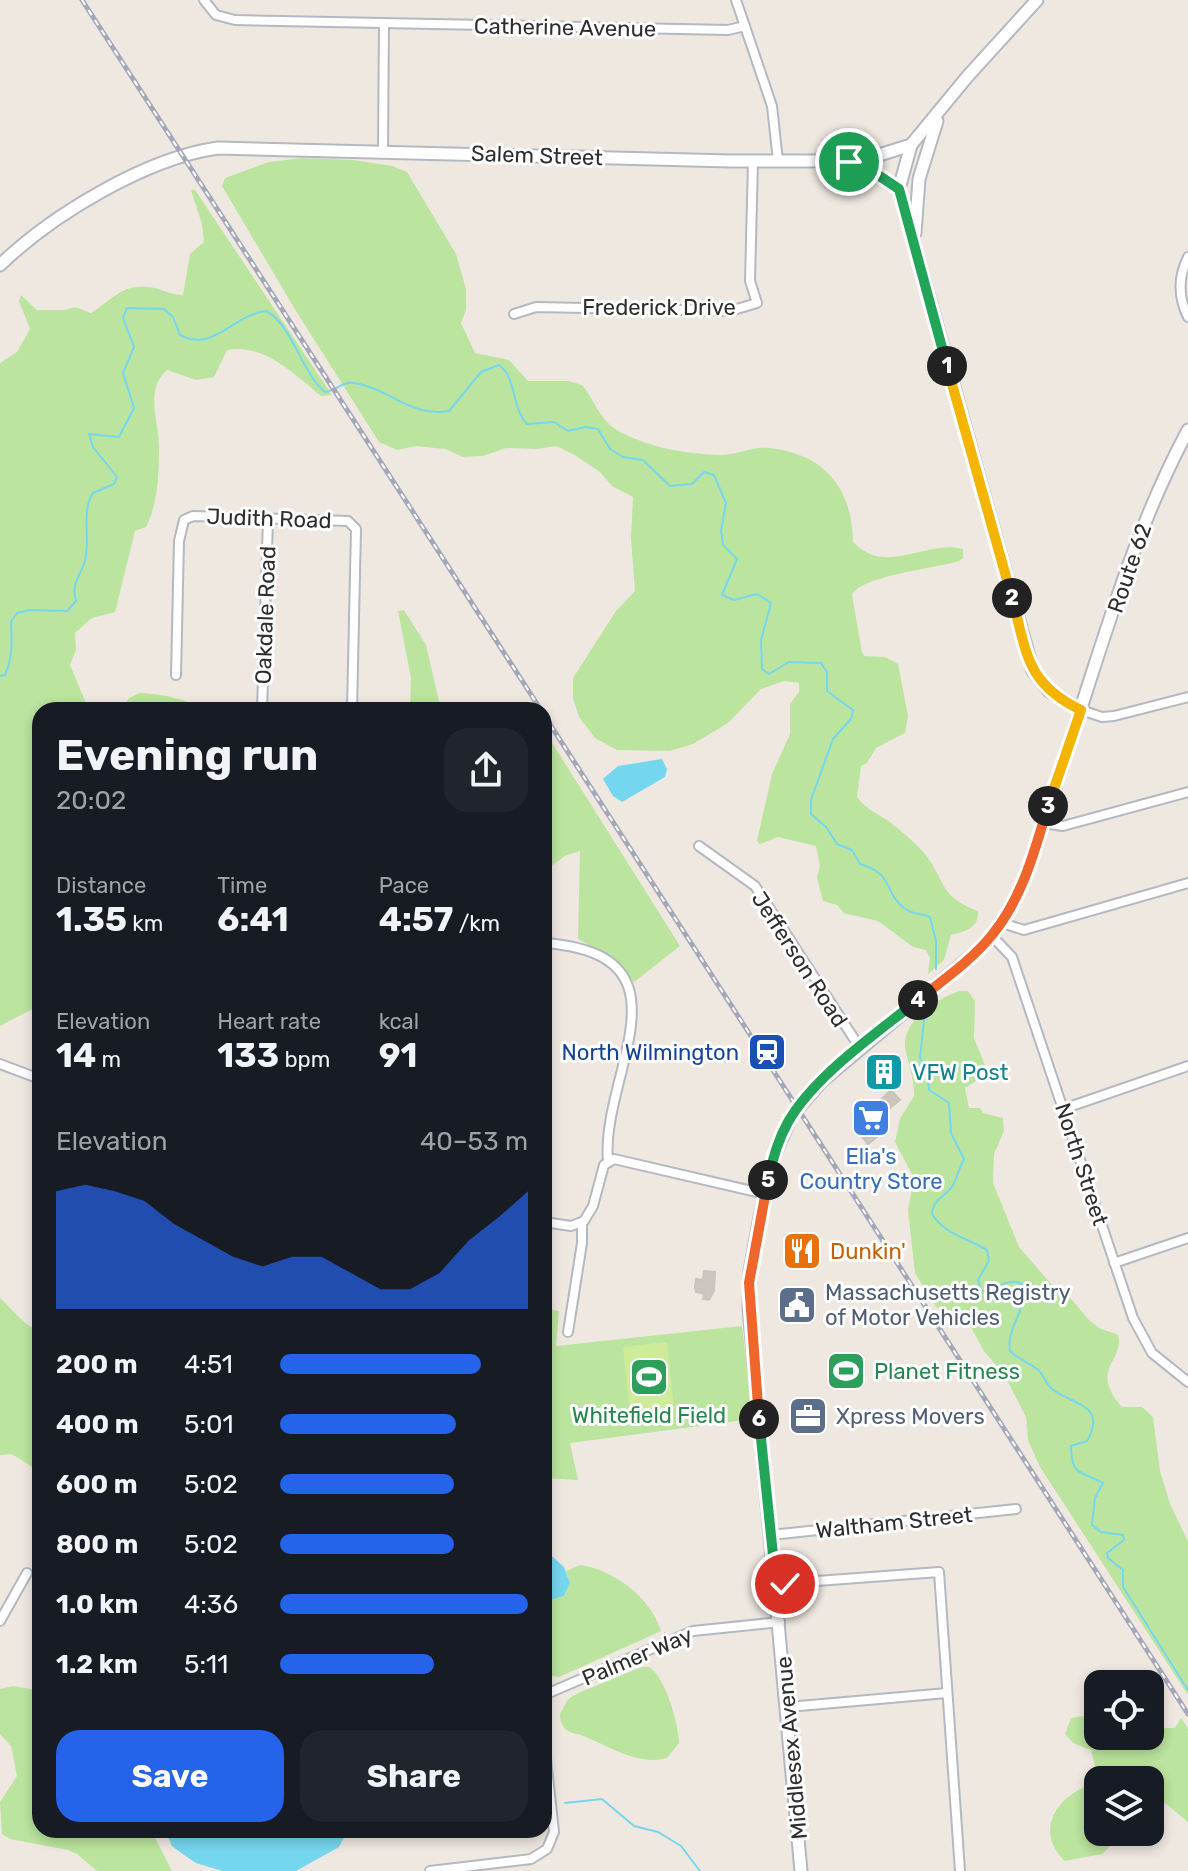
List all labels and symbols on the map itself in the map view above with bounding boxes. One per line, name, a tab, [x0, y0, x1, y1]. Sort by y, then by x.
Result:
street label: Catherine Avenue	[474, 12, 656, 43]
pin	[815, 128, 883, 196]
street label: Salem Street	[471, 140, 604, 171]
street label: Frederick Drive	[582, 294, 736, 321]
pin: 1	[927, 346, 967, 386]
street label: Judith Road	[206, 503, 332, 534]
street label: Route 62	[1102, 520, 1157, 616]
street label: Oakdale Road	[250, 545, 281, 685]
pin: 2	[992, 578, 1032, 618]
pin: 3	[1028, 786, 1068, 826]
street label: Jefferson Road	[746, 886, 854, 1032]
pin: 4	[898, 980, 938, 1020]
station icon: North Wilmington	[746, 1031, 788, 1073]
place label: North Wilmington	[561, 1039, 739, 1066]
building icon: VFW Post	[863, 1051, 905, 1093]
place label: VFW Post	[912, 1059, 1009, 1086]
supermarket icon: Elia's Country Store	[850, 1097, 892, 1139]
street label: North Street	[1049, 1099, 1114, 1229]
place label: Elia's Country Store	[800, 1143, 943, 1195]
pin: 5	[748, 1160, 788, 1200]
restaurant icon: Dunkin'	[781, 1230, 823, 1272]
place label: Dunkin'	[830, 1238, 906, 1265]
place label: Massachusetts Registry of Motor Vehicles	[825, 1279, 1071, 1331]
public building icon: Massachusetts Registry of Motor Vehicles	[776, 1284, 818, 1326]
sports icon: Planet Fitness	[825, 1350, 867, 1392]
sports icon: Whitefield Field	[628, 1356, 670, 1398]
place label: Planet Fitness	[874, 1358, 1020, 1385]
office icon: Xpress Movers	[787, 1395, 829, 1437]
pin: 6	[739, 1399, 779, 1439]
place label: Whitefield Field	[572, 1402, 726, 1429]
place label: Xpress Movers	[836, 1403, 985, 1430]
street label: Waltham Street	[814, 1501, 974, 1544]
pin	[751, 1550, 819, 1618]
street label: Palmer Way	[578, 1621, 696, 1692]
street label: Middlesex Avenue	[770, 1655, 813, 1841]

